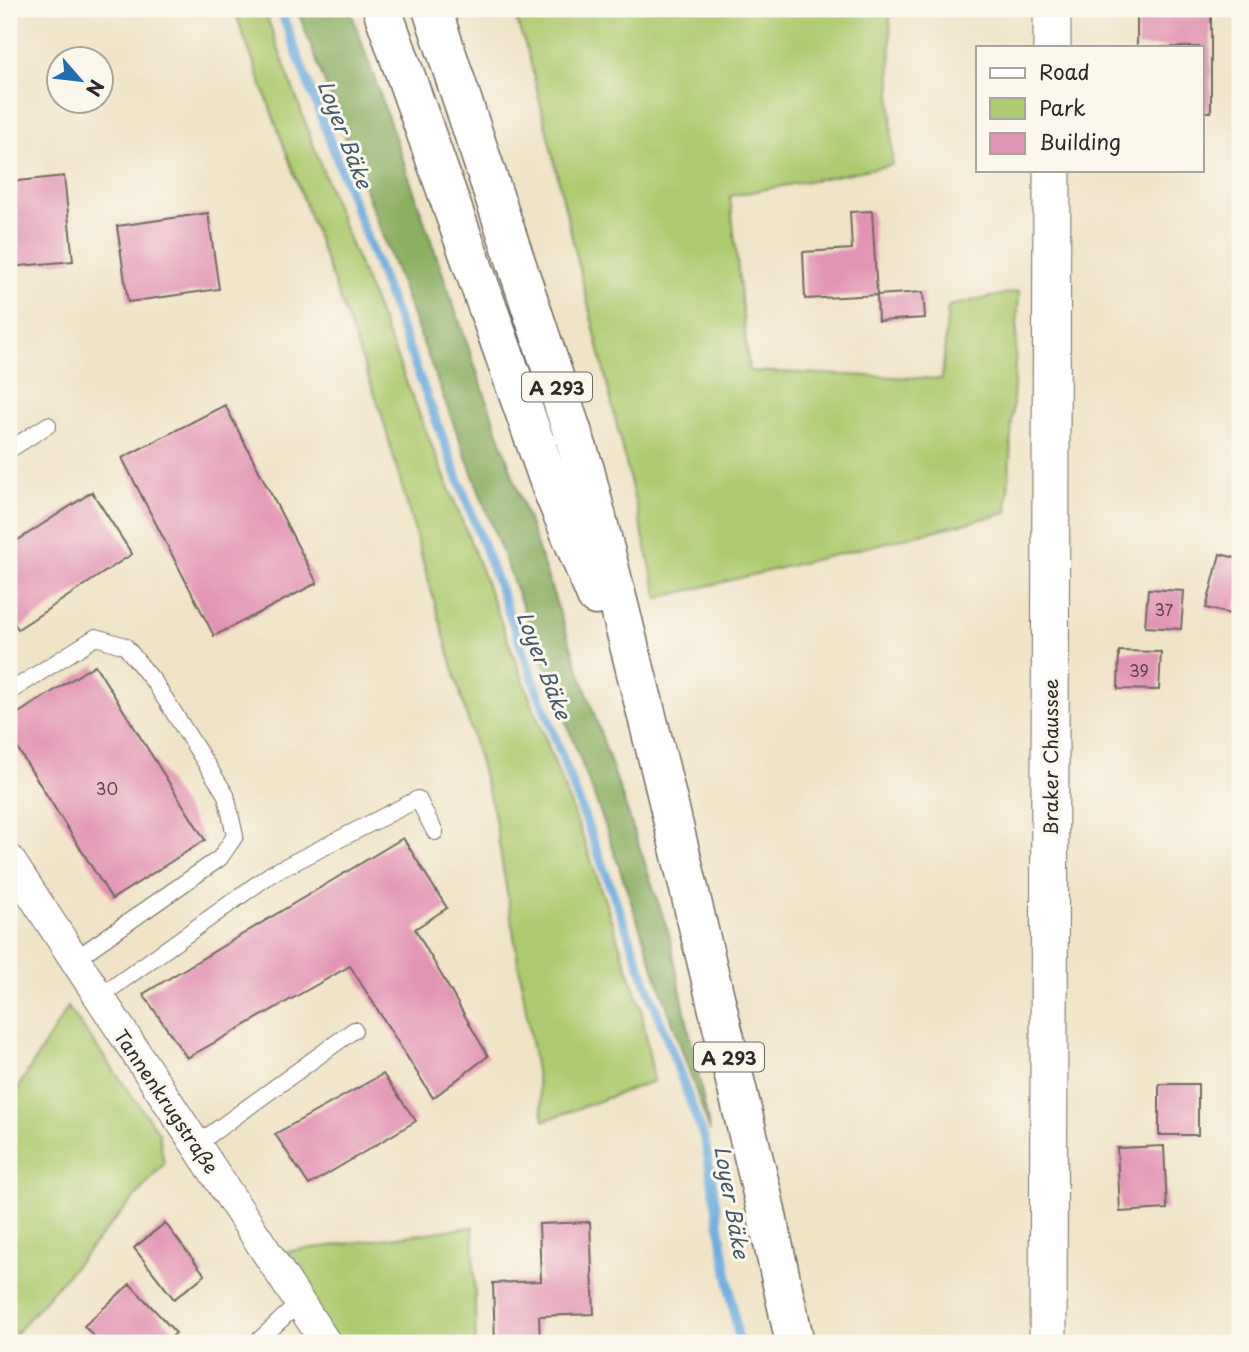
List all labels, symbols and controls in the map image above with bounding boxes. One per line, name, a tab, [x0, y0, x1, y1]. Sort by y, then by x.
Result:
north arrow	[46, 46, 116, 116]
legend	[976, 46, 1204, 172]
text: Road	[1039, 55, 1090, 87]
text: N	[80, 75, 112, 102]
water label: Loyer Bäke	[311, 75, 382, 195]
text: Park	[1039, 91, 1086, 123]
text: Building	[1039, 125, 1121, 157]
road number: A 293	[522, 372, 592, 402]
house number: 37	[1155, 597, 1174, 621]
water label: Loyer Bäke	[510, 606, 581, 726]
house number: 39	[1129, 658, 1149, 682]
street label: Braker Chaussee	[1036, 678, 1064, 836]
house number: 30	[96, 776, 118, 800]
street label: Tannenkrugstraße	[108, 1023, 226, 1179]
road number: A 293	[694, 1042, 764, 1072]
water label: Loyer Bäke	[707, 1143, 759, 1263]

